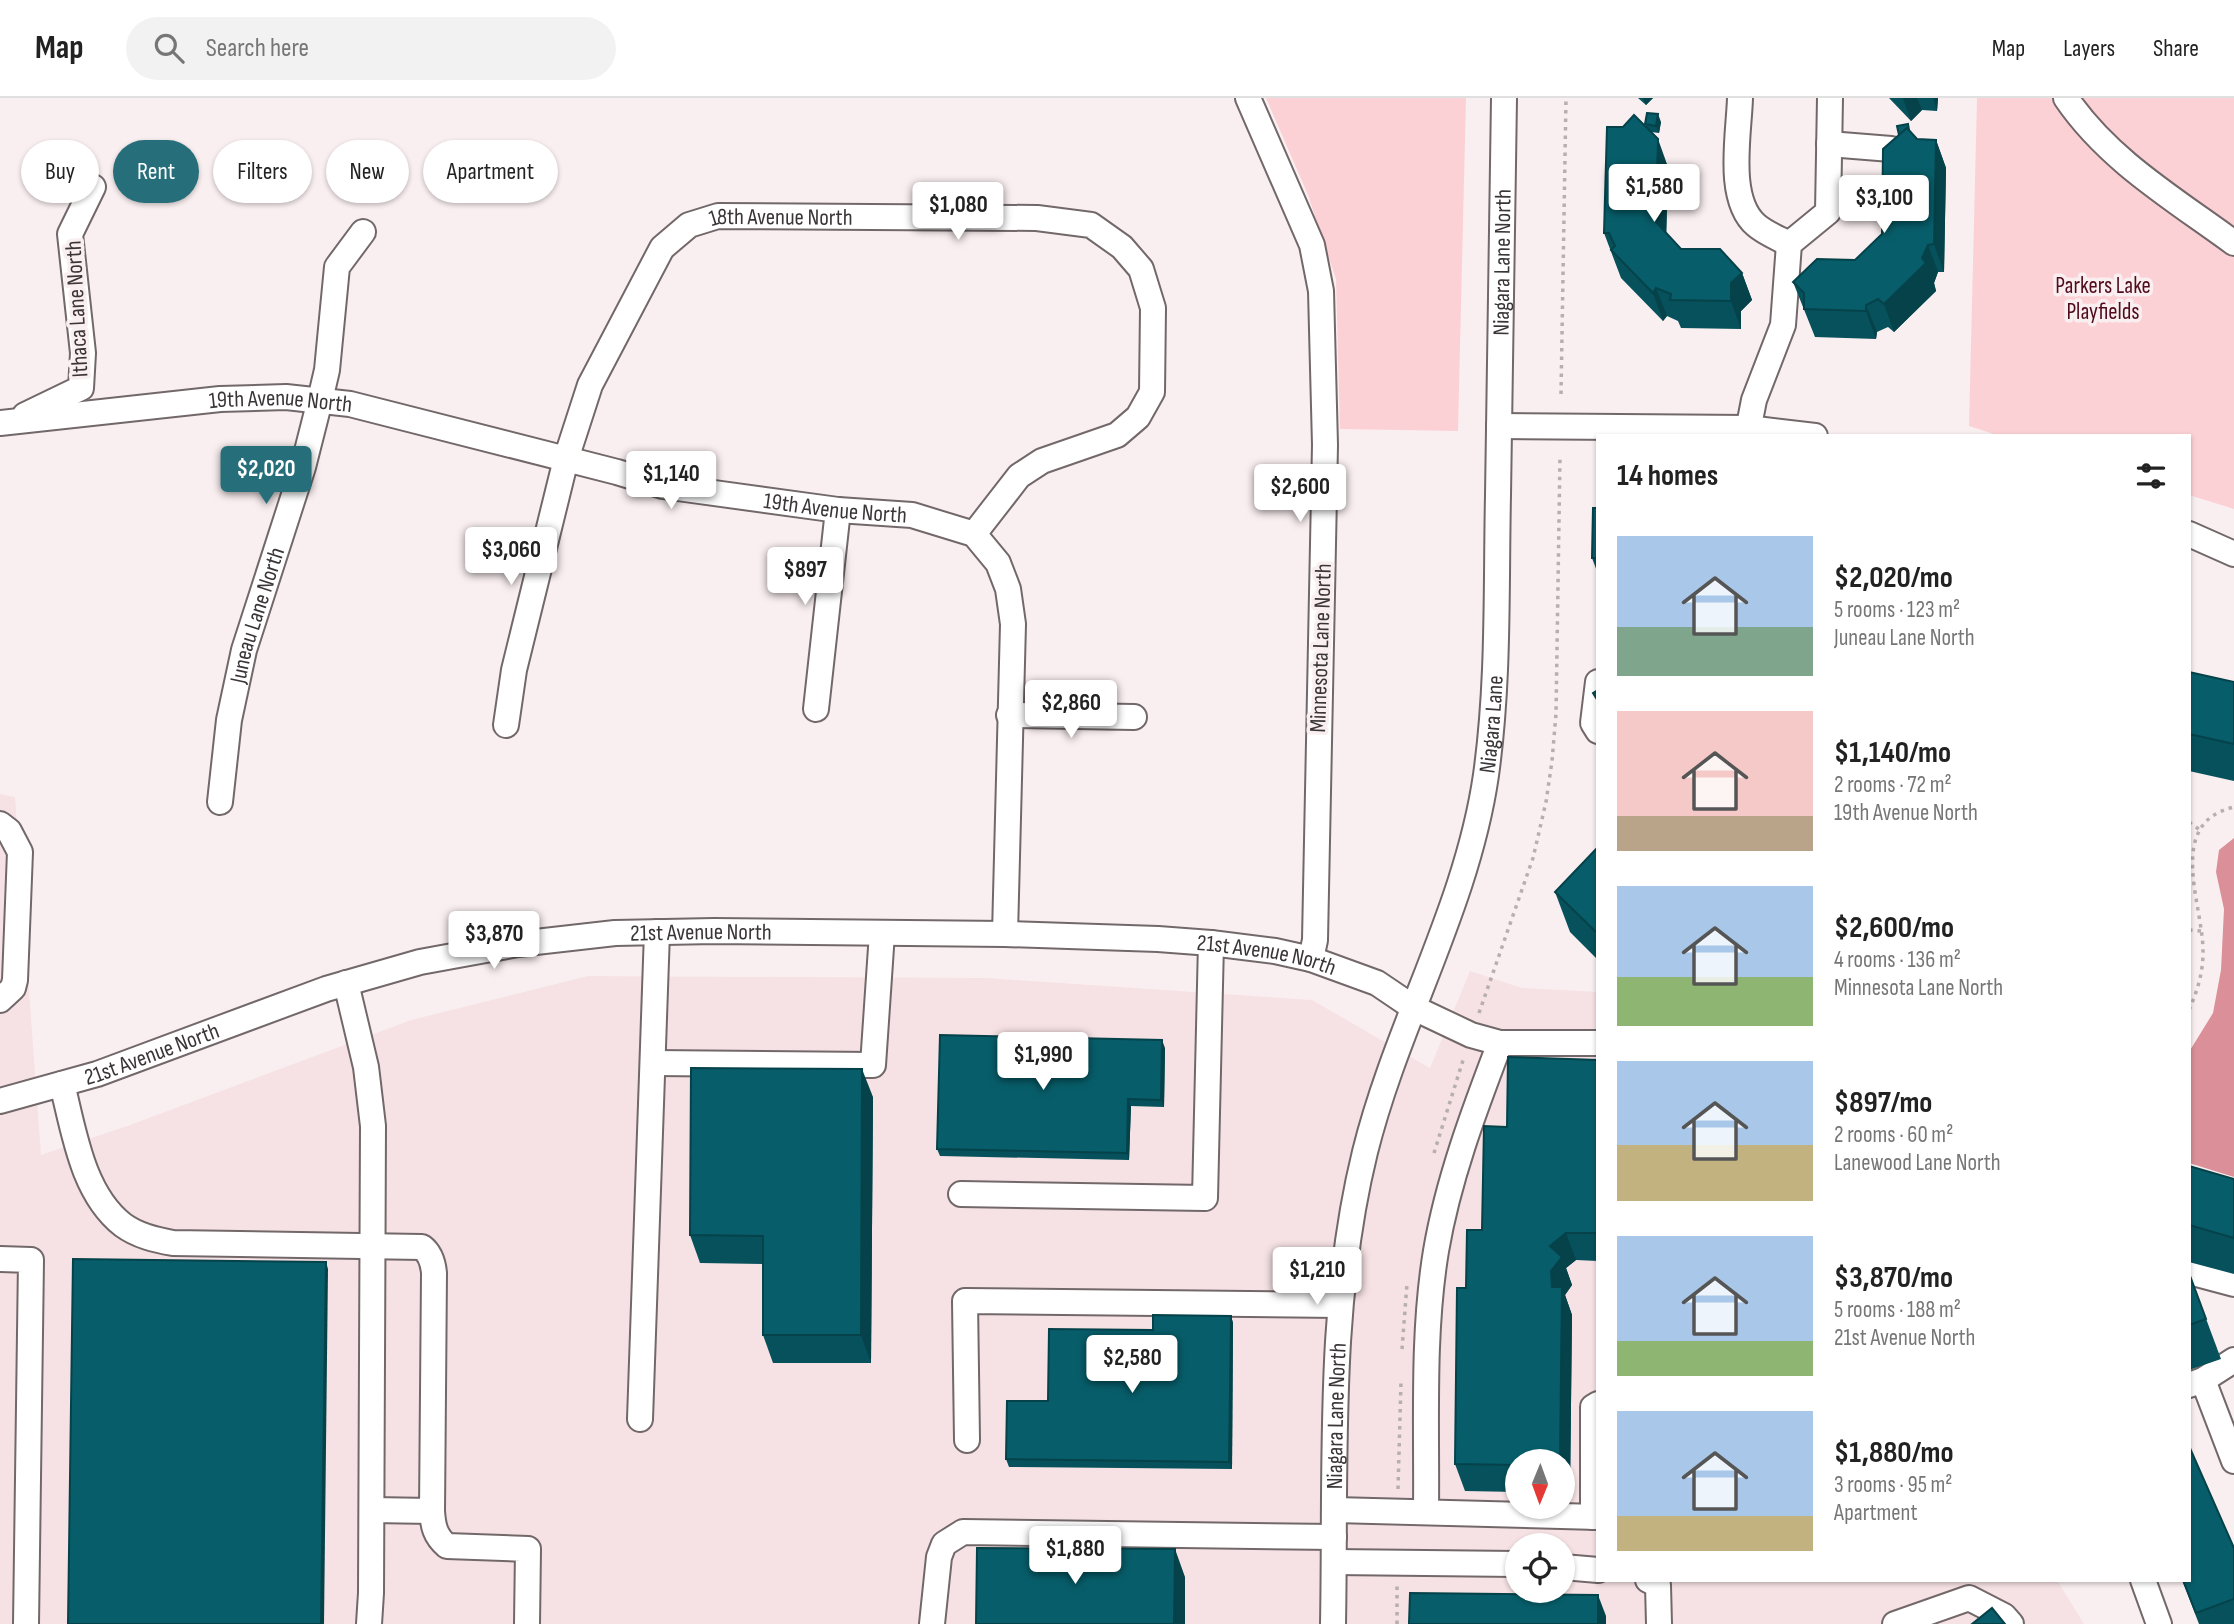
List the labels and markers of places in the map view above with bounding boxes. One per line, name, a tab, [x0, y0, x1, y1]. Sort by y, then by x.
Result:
pin: $1,580	[1597, 164, 1711, 224]
pin: $3,100	[1827, 176, 1941, 235]
pin: $1,080	[901, 183, 1015, 242]
pin: $2,020	[209, 446, 323, 506]
pin: $1,140	[614, 452, 728, 511]
pin: $2,600	[1243, 464, 1357, 524]
pin: $3,060	[454, 528, 568, 587]
pin: $897	[764, 547, 846, 607]
pin: $2,860	[1014, 680, 1128, 740]
pin: $3,870	[437, 912, 551, 971]
pin: $1,990	[986, 1032, 1100, 1092]
pin: $1,210	[1260, 1248, 1374, 1307]
pin: $2,580	[1075, 1336, 1189, 1395]
pin: $1,880	[1018, 1526, 1132, 1586]

